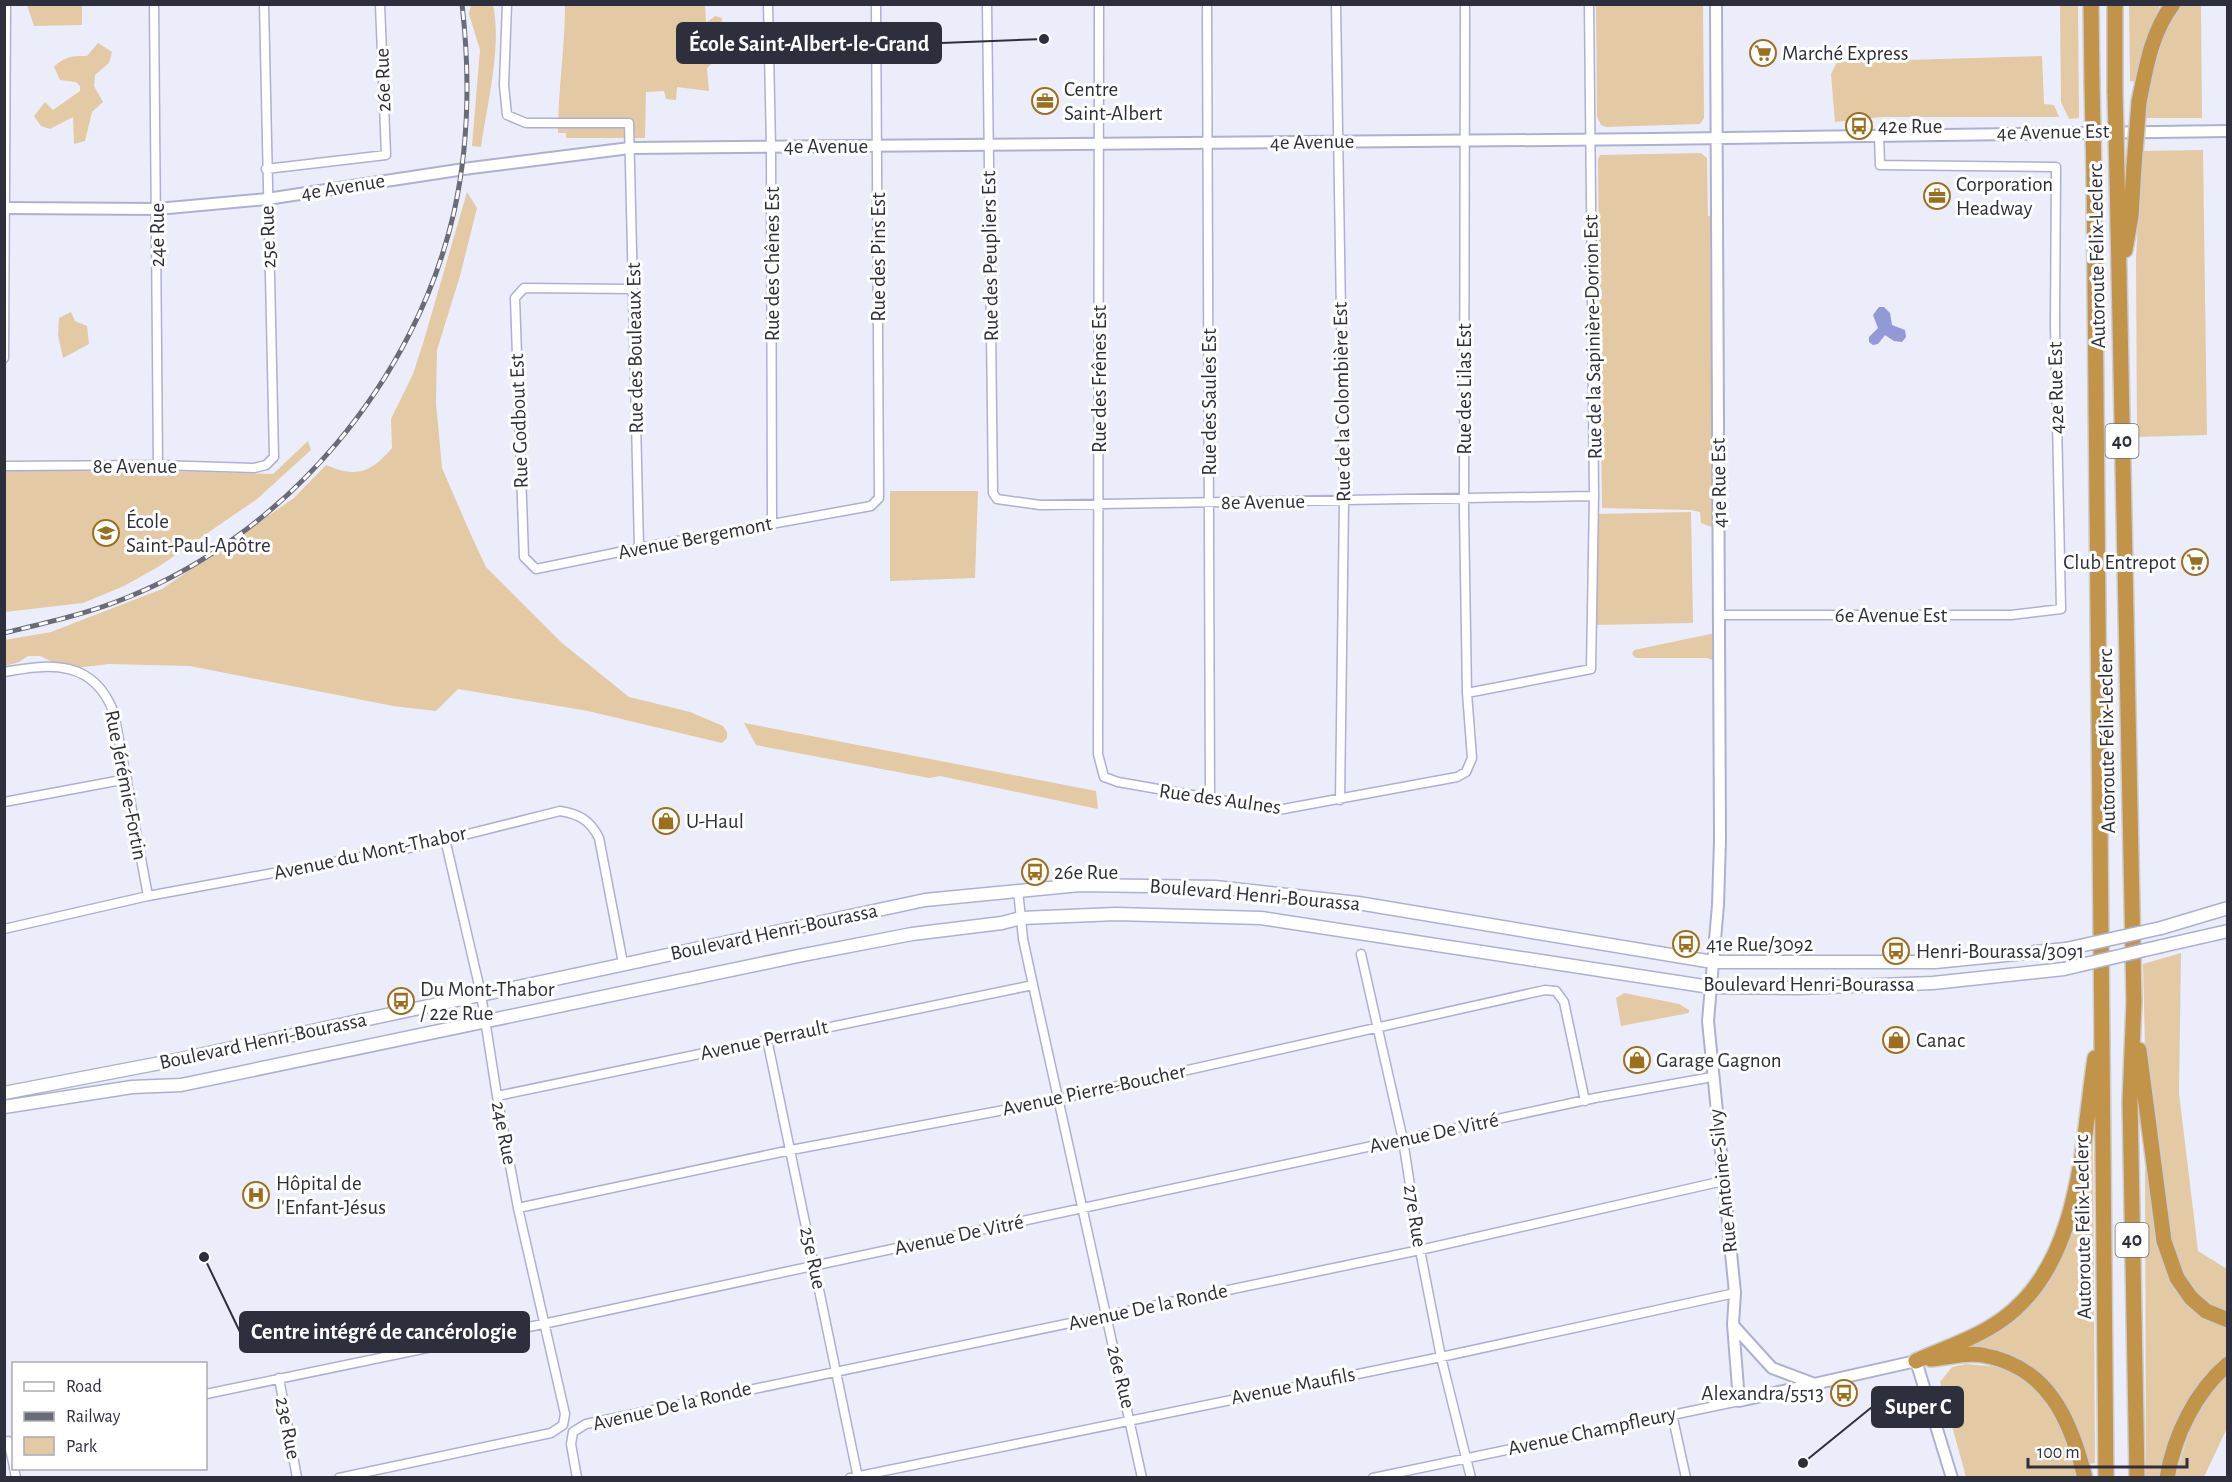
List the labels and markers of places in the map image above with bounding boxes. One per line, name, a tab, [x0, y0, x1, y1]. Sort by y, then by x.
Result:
callout: École Saint-Albert-le-Grand	[677, 23, 941, 63]
supermarket icon: Marché Express	[1748, 38, 1778, 68]
place label: Marché Express	[1782, 43, 1908, 64]
place label: Centre Saint-Albert	[1064, 79, 1162, 124]
office icon: Centre Saint-Albert	[1030, 86, 1060, 116]
bus stop icon: 42e Rue	[1844, 111, 1874, 141]
place label: 42e Rue	[1878, 116, 1942, 137]
place label: Corporation Headway	[1956, 174, 2053, 219]
office icon: Corporation Headway	[1922, 181, 1952, 211]
place label: École Saint-Paul-Apôtre	[126, 509, 271, 556]
school or university icon: École Saint-Paul-Apôtre	[91, 518, 121, 548]
supermarket icon: Club Entrepot	[2180, 547, 2210, 577]
place label: Club Entrepot	[2063, 552, 2176, 573]
shop icon: U-Haul	[651, 806, 681, 836]
place label: U-Haul	[686, 811, 744, 832]
bus stop icon: 26e Rue	[1020, 857, 1050, 887]
place label: 26e Rue	[1054, 862, 1118, 883]
bus stop icon: 41e Rue/3092	[1671, 929, 1701, 959]
place label: 41e Rue/3092	[1706, 934, 1813, 955]
bus stop icon: Henri-Bourassa/3091	[1881, 936, 1911, 966]
place label: Henri-Bourassa/3091	[1916, 941, 2084, 962]
place label: Du Mont-Thabor / 22e Rue	[420, 979, 555, 1024]
bus stop icon: Du Mont-Thabor / 22e Rue	[386, 986, 416, 1016]
shop icon: Canac	[1881, 1025, 1911, 1055]
place label: Canac	[1916, 1030, 1965, 1051]
shop icon: Garage Gagnon	[1622, 1045, 1652, 1075]
place label: Garage Gagnon	[1656, 1050, 1782, 1071]
place label: Hôpital de l'Enfant-Jésus	[276, 1173, 386, 1218]
hospital icon: Hôpital de l'Enfant-Jésus	[241, 1180, 271, 1210]
callout: Centre intégré de cancérologie	[240, 1312, 529, 1352]
bus stop icon: Alexandra/5513	[1829, 1378, 1859, 1408]
place label: Alexandra/5513	[1701, 1383, 1824, 1404]
callout: Super C	[1872, 1387, 1963, 1427]

